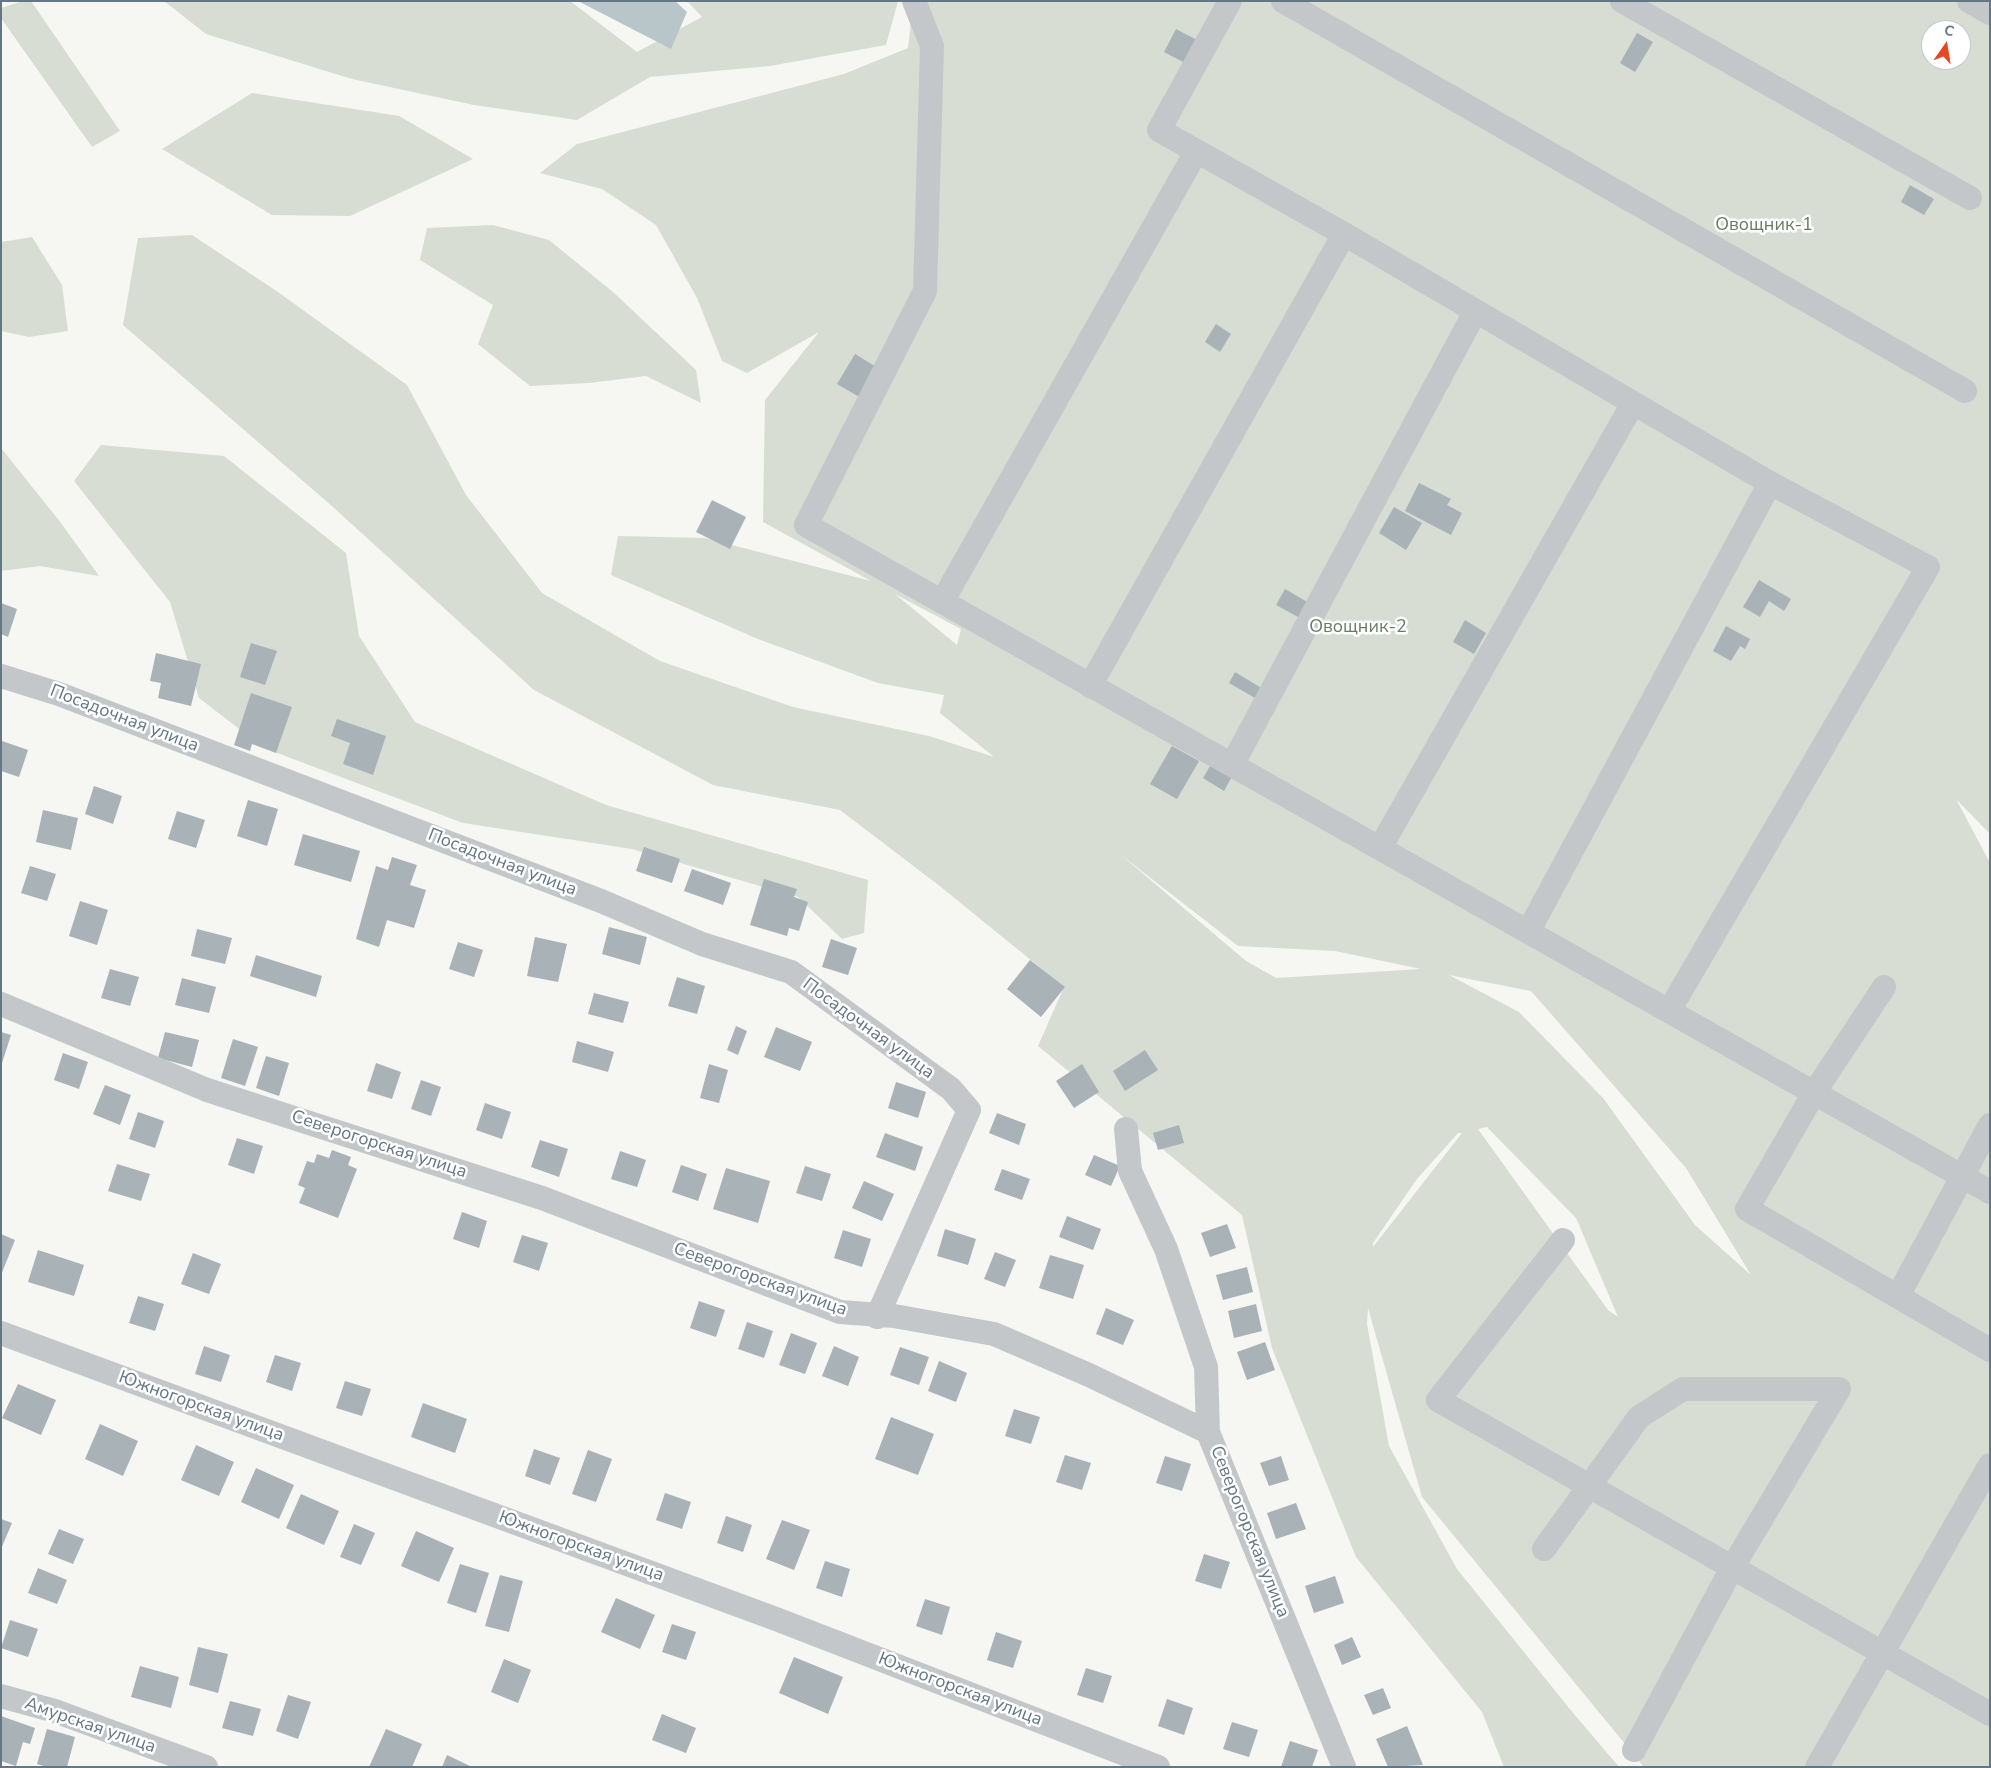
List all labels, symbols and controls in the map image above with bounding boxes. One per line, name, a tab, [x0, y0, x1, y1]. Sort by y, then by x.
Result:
north arrow	[1921, 20, 1971, 70]
text: С	[1942, 21, 1956, 41]
park label: Овощник-1	[1715, 215, 1813, 237]
park label: Овощник-2	[1309, 617, 1407, 639]
street label: Посадочная улица	[47, 681, 201, 757]
street label: Посадочная улица	[425, 825, 579, 901]
street label: Посадочная улица	[798, 974, 938, 1084]
street label: Северогорская улица	[289, 1106, 469, 1184]
street label: Северогорская улица	[670, 1239, 850, 1321]
street label: Южногорская улица	[116, 1367, 286, 1447]
street label: Северогорская улица	[1205, 1443, 1293, 1621]
street label: Южногорская улица	[496, 1507, 666, 1587]
street label: Южногорская улица	[875, 1649, 1045, 1731]
street label: Амурская улица	[22, 1693, 158, 1759]

